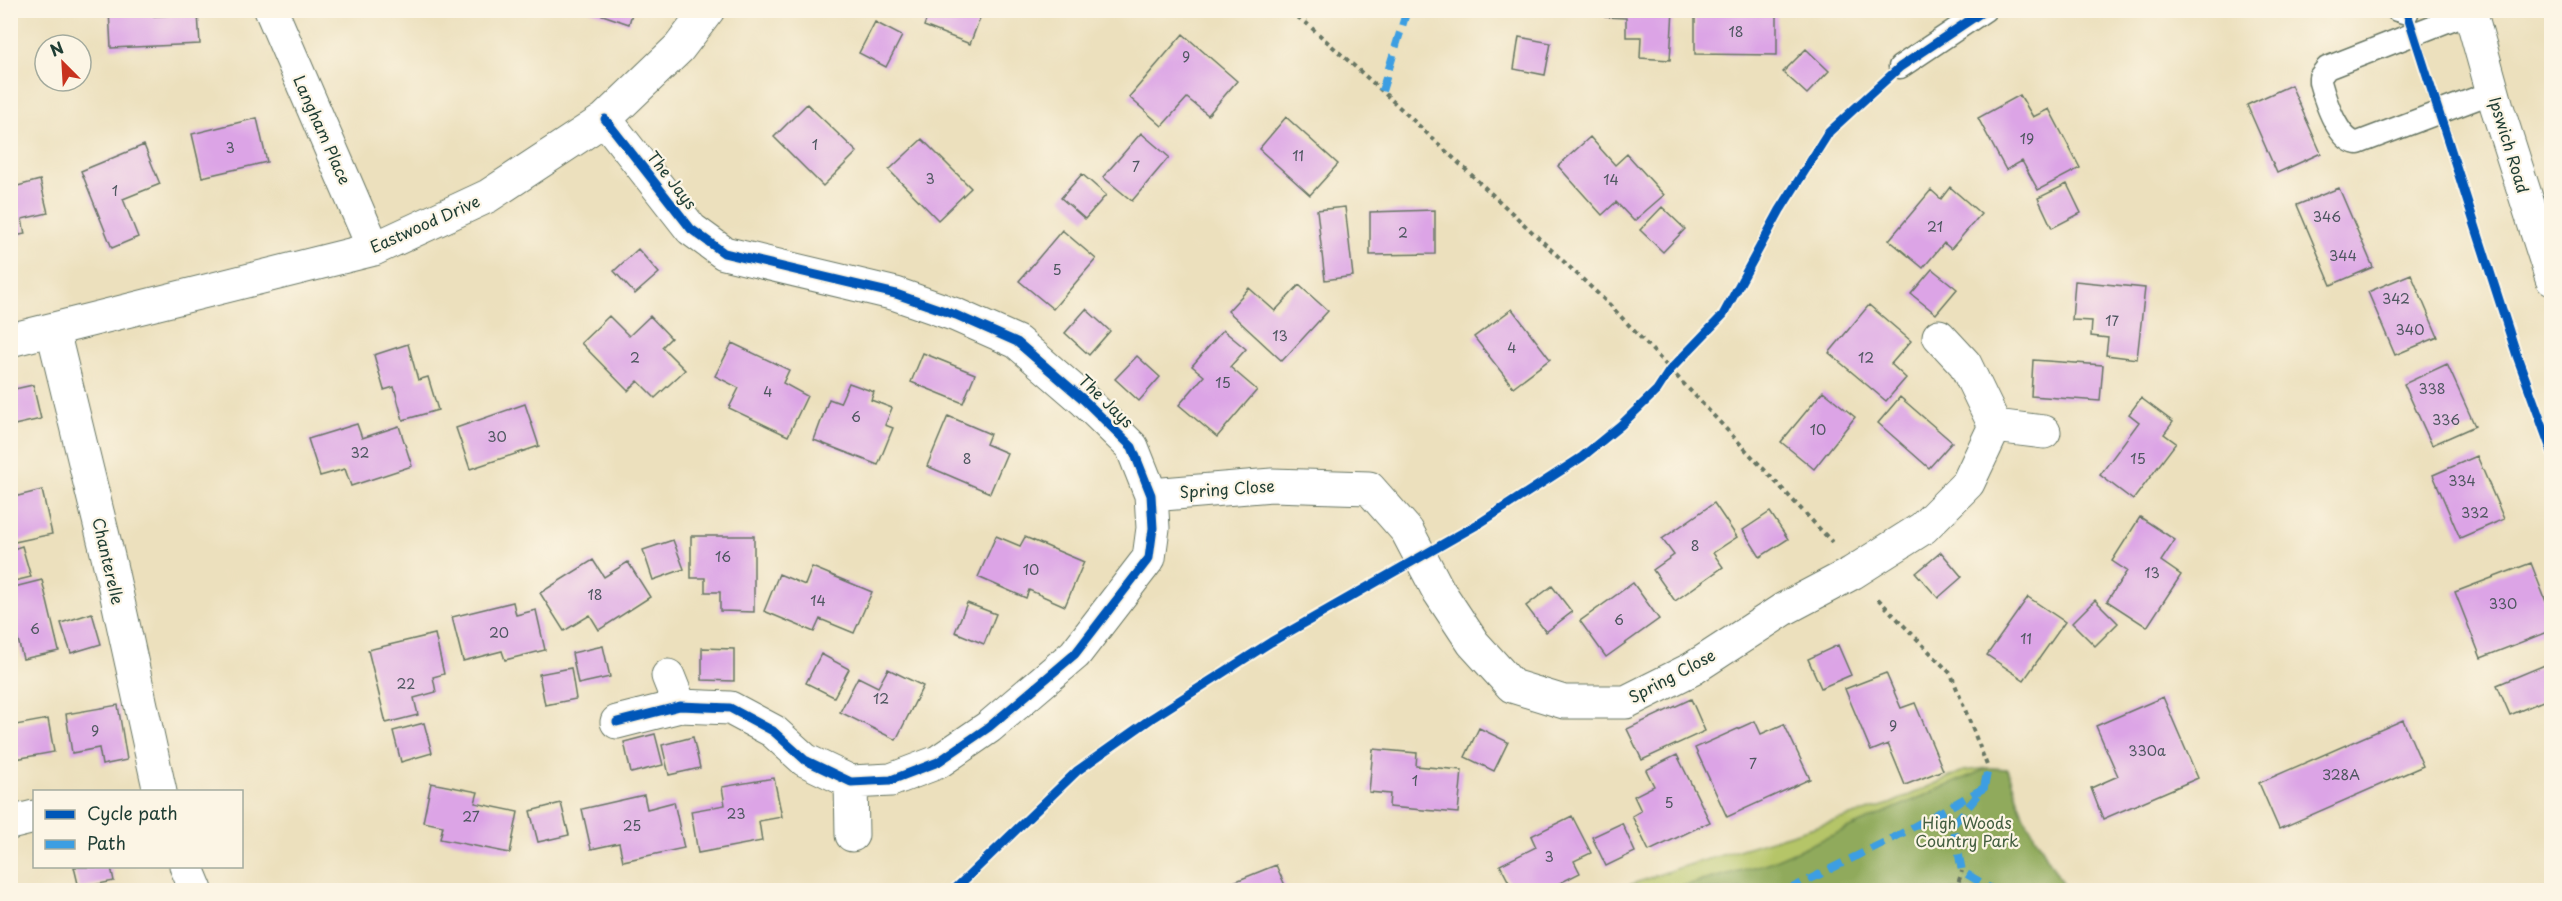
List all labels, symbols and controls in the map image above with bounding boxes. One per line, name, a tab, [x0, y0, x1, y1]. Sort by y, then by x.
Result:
house number: 18	[1728, 21, 1744, 42]
north arrow	[33, 33, 93, 93]
text: N	[46, 35, 67, 62]
house number: 9	[1182, 46, 1190, 67]
street label: Langham Place	[288, 71, 358, 188]
street label: Ipswich Road	[2484, 93, 2536, 196]
house number: 19	[2020, 128, 2034, 149]
house number: 1	[812, 134, 818, 155]
house number: 3	[225, 137, 235, 158]
street label: The Jays	[642, 145, 703, 214]
house number: 11	[1292, 145, 1304, 166]
house number: 7	[1132, 156, 1140, 177]
house number: 3	[925, 168, 935, 189]
house number: 14	[1603, 169, 1619, 190]
house number: 1	[112, 180, 118, 201]
street label: Eastwood Drive	[366, 188, 483, 258]
house number: 346	[2313, 206, 2341, 227]
house number: 21	[1927, 216, 1943, 237]
house number: 2	[1398, 222, 1408, 243]
house number: 344	[2329, 245, 2357, 266]
house number: 5	[1052, 259, 1062, 280]
house number: 342	[2382, 288, 2410, 309]
house number: 17	[2105, 310, 2119, 331]
house number: 340	[2396, 319, 2424, 340]
house number: 13	[1272, 325, 1288, 346]
house number: 4	[1507, 337, 1517, 358]
house number: 2	[630, 347, 640, 368]
house number: 12	[1858, 347, 1874, 368]
street label: The Jays	[1074, 368, 1140, 433]
house number: 15	[1215, 372, 1231, 393]
house number: 338	[2418, 378, 2446, 399]
house number: 4	[763, 381, 773, 402]
house number: 6	[851, 406, 861, 427]
house number: 336	[2432, 409, 2460, 430]
house number: 10	[1810, 419, 1826, 440]
house number: 30	[487, 426, 507, 447]
house number: 32	[351, 442, 369, 463]
house number: 8	[963, 448, 971, 469]
house number: 15	[2130, 448, 2146, 469]
house number: 334	[2448, 470, 2476, 491]
street label: Spring Close	[1179, 473, 1275, 503]
house number: 332	[2461, 502, 2489, 523]
street label: Chanterelle	[87, 515, 131, 607]
house number: 8	[1691, 535, 1699, 556]
house number: 16	[715, 546, 731, 567]
house number: 10	[1023, 559, 1039, 580]
house number: 13	[2144, 562, 2160, 583]
house number: 18	[587, 584, 603, 605]
house number: 14	[810, 590, 826, 611]
house number: 330	[2489, 593, 2517, 614]
house number: 6	[1614, 609, 1624, 630]
house number: 6	[30, 618, 40, 639]
house number: 20	[489, 622, 509, 643]
house number: 11	[2020, 628, 2032, 649]
street label: Spring Close	[1624, 642, 1719, 708]
house number: 22	[397, 673, 415, 694]
house number: 12	[873, 688, 889, 709]
house number: 9	[1889, 715, 1897, 736]
house number: 9	[91, 720, 99, 741]
house number: 330a	[2128, 740, 2166, 761]
house number: 7	[1749, 753, 1757, 774]
house number: 328A	[2322, 764, 2360, 785]
house number: 1	[1412, 770, 1418, 791]
legend	[33, 790, 243, 868]
house number: 5	[1664, 792, 1674, 813]
text: Cycle path	[87, 799, 178, 826]
house number: 23	[727, 803, 745, 824]
house number: 27	[462, 806, 480, 827]
park label: High Woods Country Park	[1915, 810, 2019, 852]
house number: 25	[623, 815, 641, 836]
text: Path	[87, 829, 126, 856]
house number: 3	[1544, 846, 1554, 867]

